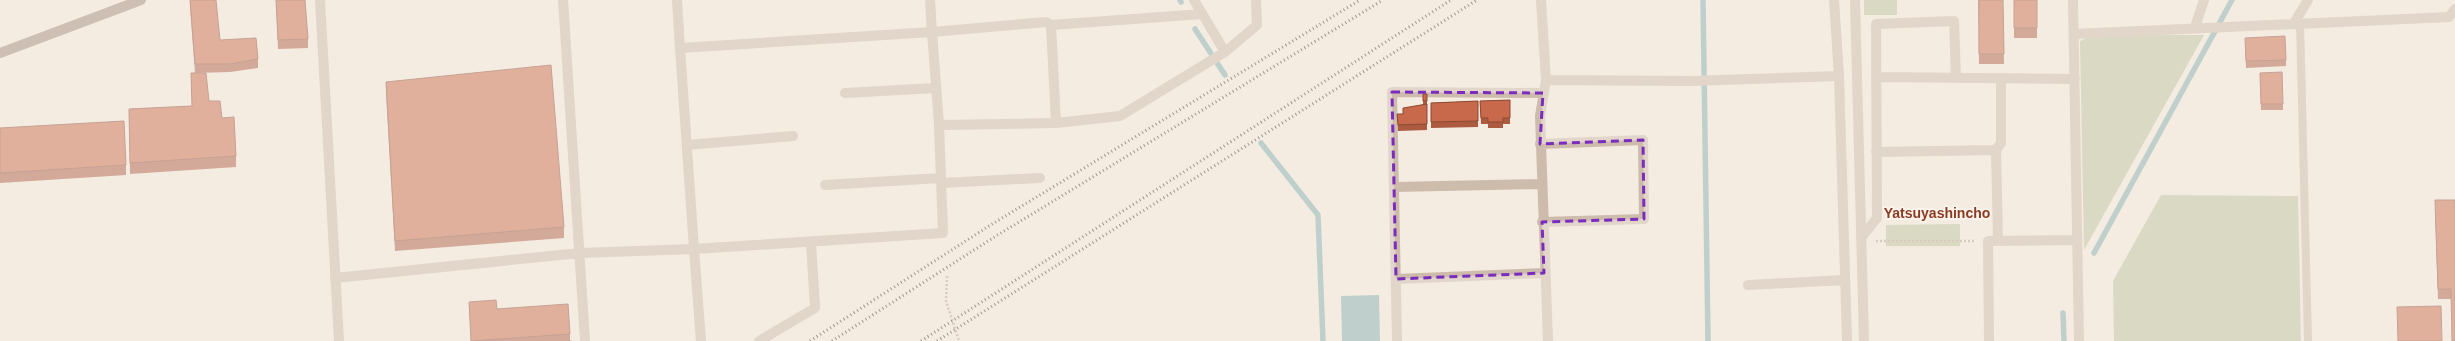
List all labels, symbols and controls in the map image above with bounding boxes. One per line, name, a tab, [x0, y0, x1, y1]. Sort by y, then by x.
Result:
district label: Yatsuyashincho	[1884, 205, 1990, 221]

